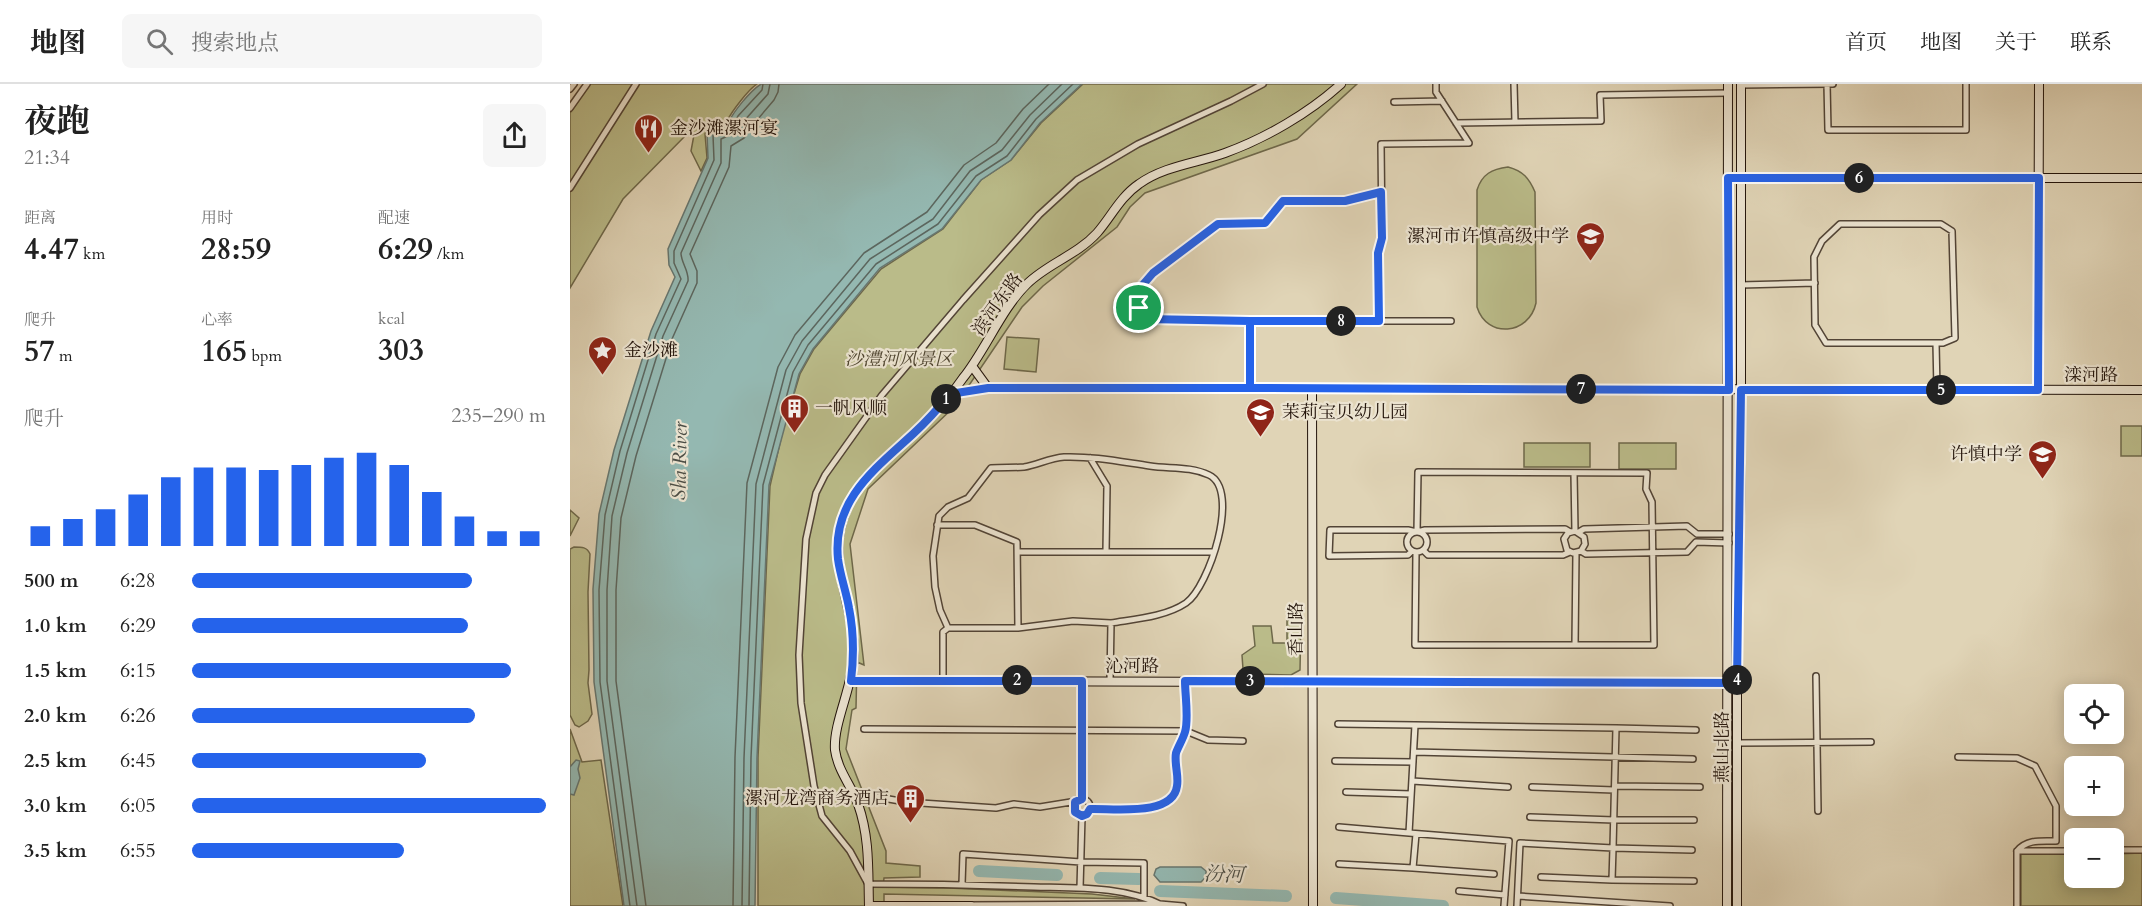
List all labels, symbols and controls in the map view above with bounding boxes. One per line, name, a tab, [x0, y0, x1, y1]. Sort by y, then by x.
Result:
search box	[122, 14, 542, 68]
text: 地图	[30, 24, 86, 62]
icon: search	[143, 25, 176, 58]
text: 搜索地点	[191, 28, 279, 58]
text: 首页	[1845, 28, 1887, 57]
text: 地图	[1920, 28, 1962, 57]
text: 关于	[1995, 28, 2037, 57]
text: 联系	[2070, 28, 2112, 57]
text: 夜跑	[24, 99, 90, 144]
button: share	[483, 104, 546, 167]
restaurant icon: 金沙滩漯河宴	[633, 112, 665, 154]
place label: 金沙滩漯河宴	[670, 116, 778, 141]
text: 21:34	[24, 144, 70, 171]
pin: 6	[1844, 163, 1874, 193]
text: 6	[1855, 167, 1863, 189]
text: 距离	[24, 207, 56, 229]
text: 用时	[201, 207, 233, 229]
text: 配速	[378, 207, 410, 229]
school or university icon: 漯河市许慎高级中学	[1574, 220, 1606, 262]
place label: 漯河市许慎高级中学	[1407, 224, 1569, 249]
text: 4.47	[24, 229, 79, 270]
text: 28:59	[201, 229, 271, 270]
text: 6:29	[378, 229, 433, 270]
text: km	[79, 243, 105, 265]
text: /km	[433, 243, 464, 265]
street label: 滨河东路	[966, 268, 1029, 341]
pin	[1113, 282, 1164, 333]
icon: arrive	[1122, 291, 1155, 324]
pin: 8	[1326, 306, 1356, 336]
text: kcal	[378, 308, 405, 330]
text: 爬升	[24, 309, 56, 331]
text: 心率	[201, 309, 233, 331]
text: 8	[1337, 310, 1345, 332]
text: 303	[378, 330, 424, 371]
text: 57	[24, 331, 55, 372]
text: 165	[201, 331, 247, 372]
place icon: 金沙滩	[587, 334, 619, 376]
place label: 金沙滩	[624, 338, 678, 363]
text: m	[55, 345, 73, 367]
text: bpm	[247, 345, 282, 367]
park label: 沙澧河风景区	[845, 347, 955, 372]
street label: 滦河路	[2064, 363, 2118, 388]
pin: 7	[1566, 374, 1596, 404]
pin: 5	[1926, 375, 1956, 405]
text: 7	[1577, 378, 1585, 400]
text: 5	[1937, 379, 1945, 401]
pin: 1	[931, 384, 961, 414]
text: 1	[942, 388, 950, 410]
building icon: 一帆风顺	[778, 392, 810, 434]
place label: 一帆风顺	[815, 396, 887, 421]
school or university icon: 茉莉宝贝幼儿园	[1245, 396, 1277, 438]
place label: 茉莉宝贝幼儿园	[1282, 400, 1408, 425]
text: 235–290 m	[451, 402, 546, 429]
text: 爬升	[24, 405, 64, 432]
water label: Sha River	[665, 420, 694, 500]
school or university icon: 许慎中学	[2027, 438, 2059, 480]
place label: 许慎中学	[1950, 442, 2022, 467]
text: 500 m	[24, 567, 79, 594]
text: 6:28	[120, 567, 156, 594]
street label: 香山路	[1284, 602, 1309, 656]
text: 1.0 km	[24, 612, 87, 639]
text: 6:29	[120, 612, 156, 639]
street label: 沁河路	[1105, 654, 1159, 679]
text: 1.5 km	[24, 657, 87, 684]
text: 6:15	[120, 657, 156, 684]
pin: 2	[1002, 665, 1032, 695]
pin: 4	[1722, 665, 1752, 695]
pin: 3	[1235, 666, 1265, 696]
text: 2	[1013, 669, 1021, 691]
text: 4	[1733, 669, 1741, 691]
text: 3	[1246, 670, 1254, 692]
map controls	[2064, 684, 2124, 888]
button: locate	[2064, 684, 2124, 744]
text: 2.0 km	[24, 702, 87, 729]
text: 6:26	[120, 702, 156, 729]
street label: 燕山北路	[1710, 711, 1735, 783]
text: 2.5 km	[24, 747, 87, 774]
text: 6:45	[120, 747, 156, 774]
button: +	[2064, 756, 2124, 816]
building icon: 漯河龙湾商务酒店	[894, 782, 926, 824]
place label: 漯河龙湾商务酒店	[745, 786, 889, 811]
text: 3.0 km	[24, 792, 87, 819]
text: 6:05	[120, 792, 156, 819]
button: −	[2064, 828, 2124, 888]
text: 3.5 km	[24, 837, 87, 864]
text: 6:55	[120, 837, 156, 864]
water label: 汾河	[1204, 860, 1247, 889]

